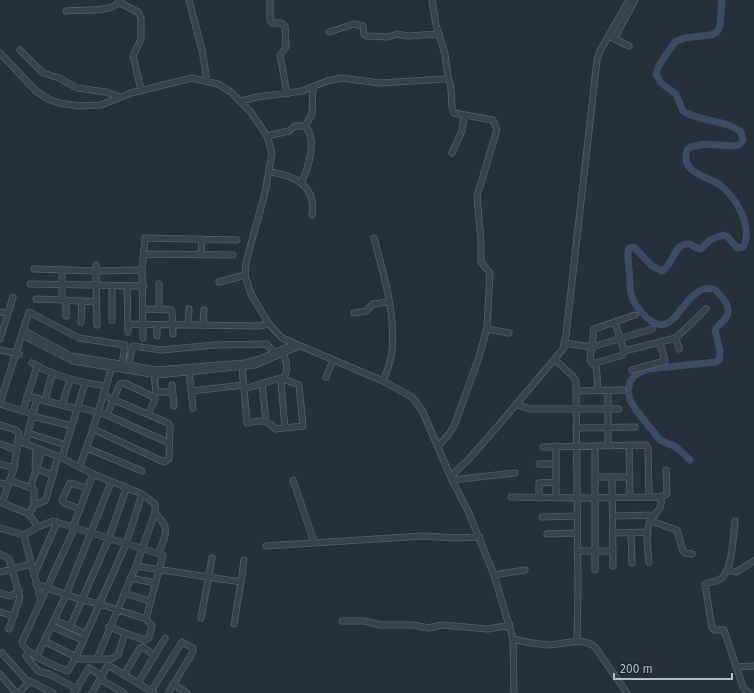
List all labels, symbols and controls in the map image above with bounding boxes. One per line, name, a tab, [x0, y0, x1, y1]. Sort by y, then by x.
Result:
scale bar	[614, 655, 732, 681]
text: 200 m	[620, 662, 653, 676]

